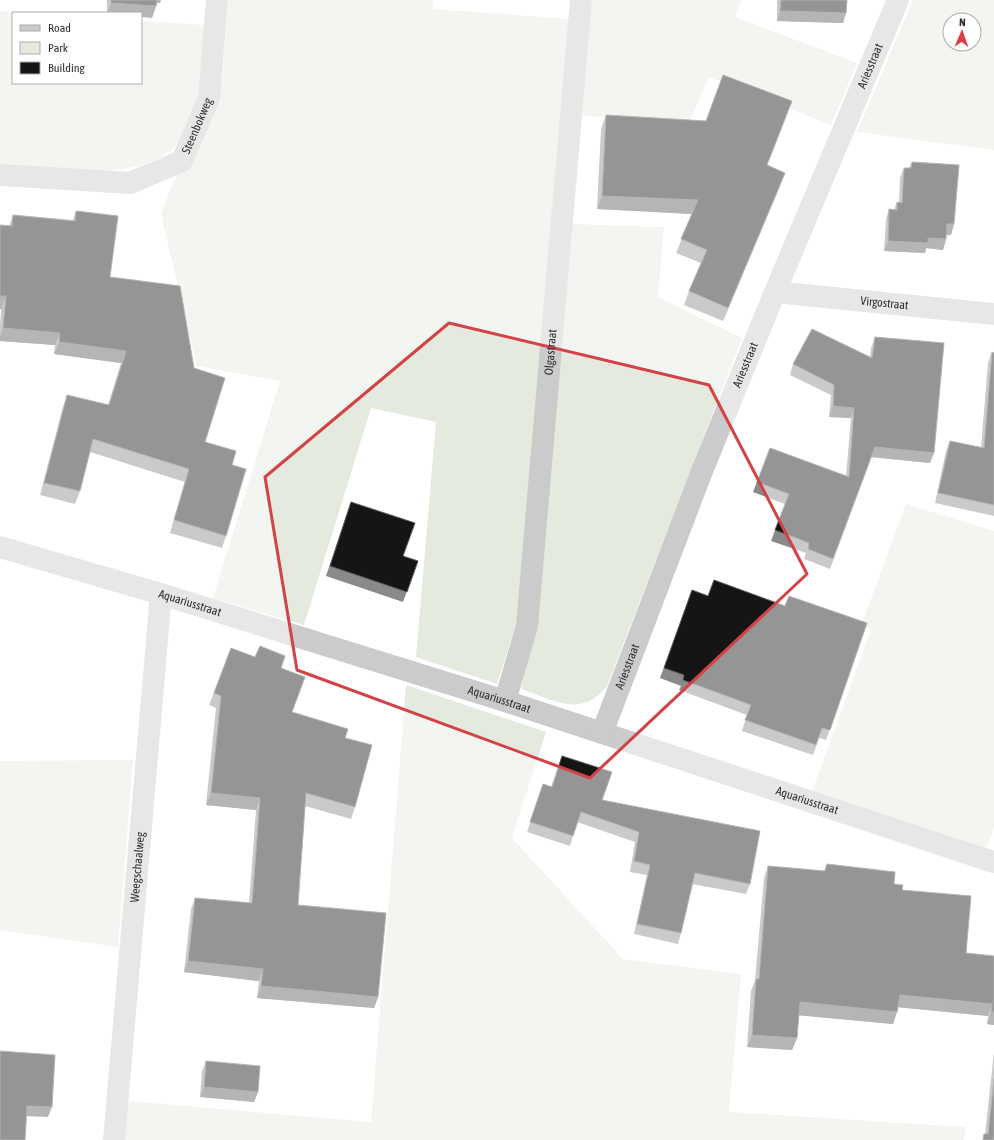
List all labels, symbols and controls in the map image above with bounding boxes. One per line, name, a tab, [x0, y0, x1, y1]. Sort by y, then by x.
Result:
legend	[12, 12, 142, 84]
north arrow	[942, 12, 982, 52]
text: N	[959, 16, 966, 28]
text: Road	[48, 21, 71, 35]
text: Park	[48, 41, 69, 55]
street label: Ariesstraat	[855, 41, 886, 91]
text: Building	[48, 61, 86, 75]
street label: Steenbokweg	[179, 95, 216, 156]
street label: Virgostraat	[860, 294, 910, 312]
street label: Olgastraat	[542, 328, 560, 376]
street label: Ariesstraat	[730, 340, 761, 390]
street label: Aquariusstraat	[157, 587, 224, 619]
street label: Ariesstraat	[612, 641, 643, 691]
street label: Aquariusstraat	[466, 683, 533, 716]
street label: Aquariusstraat	[774, 784, 841, 817]
street label: Weegschaalweg	[127, 830, 148, 903]

